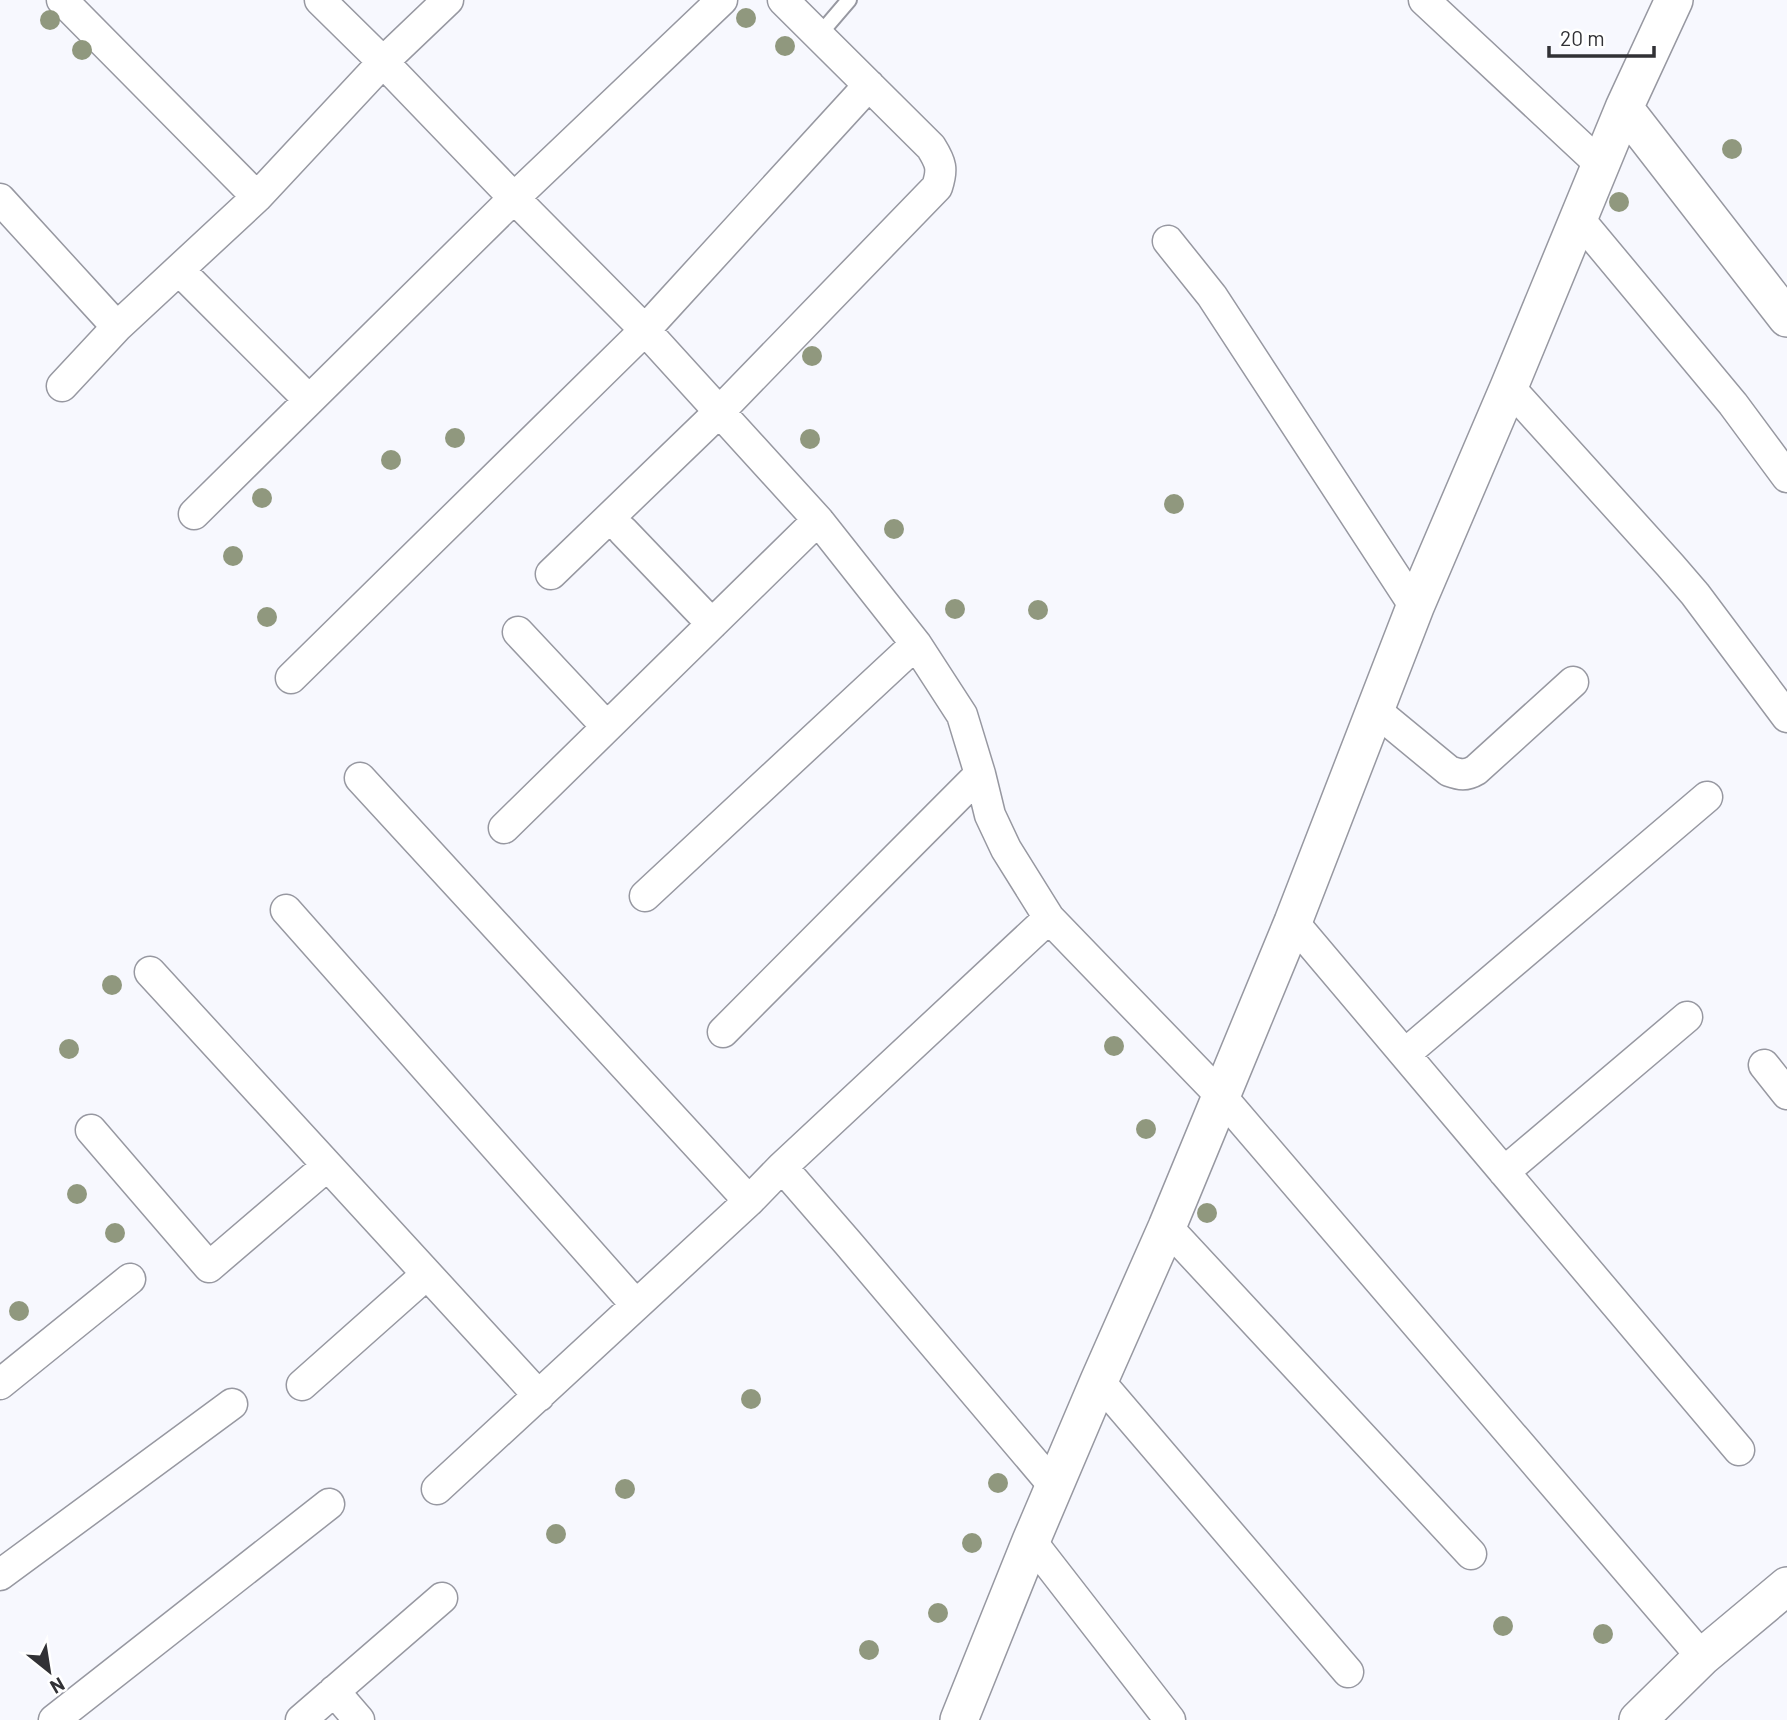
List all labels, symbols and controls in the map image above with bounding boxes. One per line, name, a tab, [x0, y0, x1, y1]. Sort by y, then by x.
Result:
scale bar	[1549, 14, 1654, 58]
text: 20 m	[1560, 25, 1605, 50]
north arrow	[14, 1636, 84, 1706]
text: N	[47, 1673, 69, 1699]

